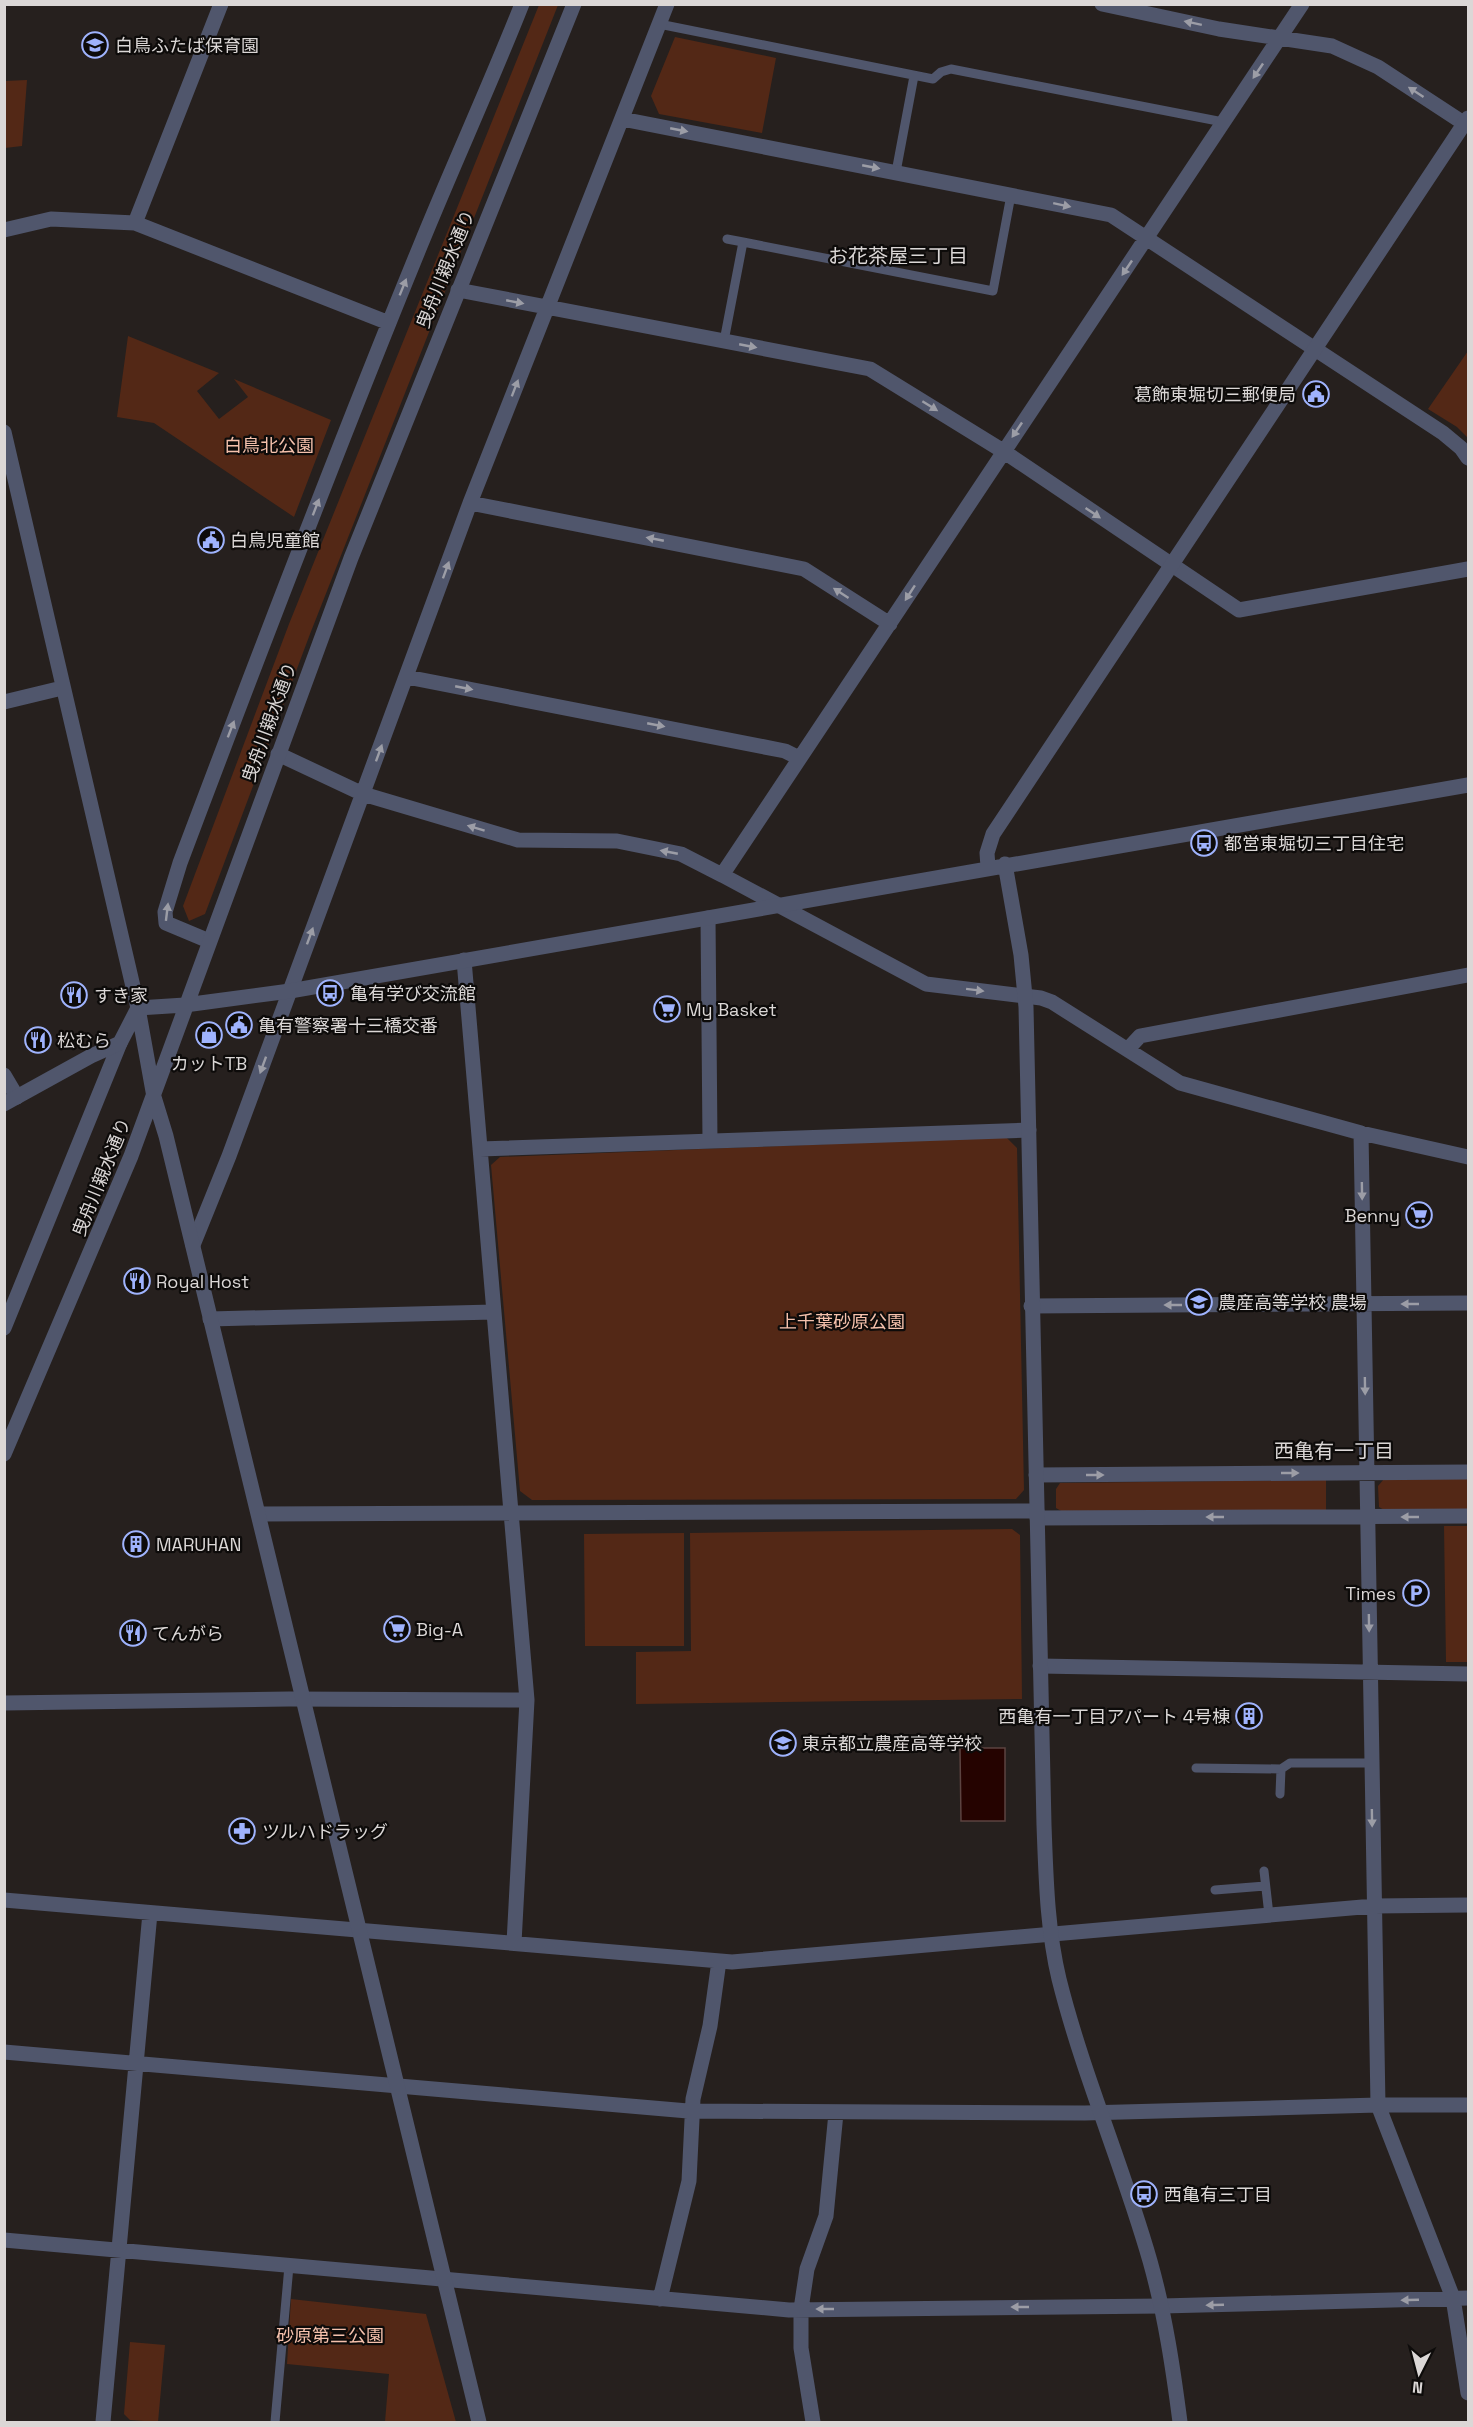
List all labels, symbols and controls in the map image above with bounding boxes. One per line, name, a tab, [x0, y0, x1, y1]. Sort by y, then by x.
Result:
one-way arrow	[1183, 18, 1202, 27]
school or university icon: 白鳥ふたば保育園	[80, 30, 110, 60]
place label: 白鳥ふたば保育園	[115, 34, 259, 57]
one-way arrow	[1252, 62, 1263, 79]
one-way arrow	[1408, 87, 1424, 98]
one-way arrow	[670, 126, 689, 135]
one-way arrow	[862, 163, 881, 172]
one-way arrow	[1053, 201, 1072, 210]
street label: 曳舟川親水通り	[411, 206, 479, 332]
district label: お花茶屋三丁目	[828, 243, 968, 269]
one-way arrow	[1122, 260, 1133, 276]
one-way arrow	[399, 278, 408, 296]
one-way arrow	[506, 298, 525, 307]
one-way arrow	[738, 342, 757, 351]
one-way arrow	[511, 379, 520, 397]
public building icon: 葛飾東堀切三郵便局	[1301, 379, 1331, 409]
place label: 葛飾東堀切三郵便局	[1134, 383, 1296, 406]
one-way arrow	[922, 401, 938, 412]
one-way arrow	[1011, 421, 1023, 437]
park label: 白鳥北公園	[224, 434, 314, 457]
one-way arrow	[311, 498, 321, 516]
one-way arrow	[1085, 507, 1101, 519]
public building icon: 白鳥児童館	[196, 525, 226, 555]
place label: 白鳥児童館	[230, 529, 320, 552]
one-way arrow	[646, 534, 665, 544]
one-way arrow	[441, 561, 451, 579]
one-way arrow	[905, 584, 916, 601]
one-way arrow	[832, 587, 849, 598]
street label: 曳舟川親水通り	[237, 659, 301, 785]
one-way arrow	[455, 684, 474, 693]
one-way arrow	[226, 719, 236, 737]
one-way arrow	[646, 721, 665, 730]
one-way arrow	[374, 744, 384, 762]
one-way arrow	[467, 823, 485, 832]
bus stop icon: 都営東堀切三丁目住宅	[1189, 828, 1219, 858]
place label: 都営東堀切三丁目住宅	[1224, 832, 1404, 855]
one-way arrow	[659, 847, 678, 856]
one-way arrow	[162, 902, 171, 921]
one-way arrow	[305, 927, 315, 945]
bus stop icon: 亀有学び交流館	[315, 978, 345, 1008]
restaurant icon: すき家	[59, 980, 89, 1010]
place label: 亀有学び交流館	[350, 982, 476, 1005]
place label: すき家	[94, 984, 148, 1007]
one-way arrow	[966, 985, 985, 995]
supermarket icon: My Basket	[652, 994, 682, 1024]
place label: My Basket	[686, 998, 777, 1021]
public building icon: 亀有警察署十三橋交番	[224, 1010, 254, 1040]
place label: 亀有警察署十三橋交番	[258, 1014, 438, 1037]
shop icon: カットTB	[194, 1020, 224, 1050]
restaurant icon: 松むら	[23, 1025, 53, 1055]
place label: 松むら	[57, 1029, 111, 1052]
place label: カットTB	[171, 1052, 247, 1075]
one-way arrow	[257, 1056, 267, 1074]
street label: 曳舟川親水通り	[67, 1114, 135, 1240]
one-way arrow	[1357, 1182, 1367, 1201]
supermarket icon: Benny	[1404, 1200, 1434, 1230]
place label: Benny	[1345, 1204, 1400, 1227]
restaurant icon: Royal Host	[122, 1266, 152, 1296]
place label: Royal Host	[156, 1270, 249, 1293]
school or university icon: 農産高等学校 農場	[1184, 1287, 1214, 1317]
place label: 農産高等学校 農場	[1218, 1291, 1367, 1314]
one-way arrow	[1401, 1299, 1420, 1308]
one-way arrow	[1164, 1300, 1183, 1310]
park label: 上千葉砂原公園	[779, 1310, 905, 1333]
one-way arrow	[1360, 1377, 1370, 1396]
district label: 西亀有一丁目	[1274, 1438, 1394, 1464]
one-way arrow	[1280, 1469, 1299, 1478]
one-way arrow	[1085, 1470, 1104, 1480]
one-way arrow	[1206, 1512, 1225, 1522]
one-way arrow	[1401, 1512, 1420, 1522]
building icon: MARUHAN	[121, 1529, 151, 1559]
place label: MARUHAN	[156, 1533, 241, 1556]
parking icon: Times	[1401, 1578, 1431, 1608]
place label: Times	[1346, 1582, 1396, 1605]
supermarket icon: Big-A	[382, 1614, 412, 1644]
one-way arrow	[1364, 1614, 1374, 1633]
restaurant icon: てんがら	[118, 1618, 148, 1648]
place label: Big-A	[416, 1618, 463, 1641]
place label: てんがら	[152, 1622, 224, 1645]
building icon: 西亀有一丁目アパート 4号棟	[1234, 1701, 1264, 1731]
place label: 西亀有一丁目アパート 4号棟	[998, 1705, 1230, 1728]
school or university icon: 東京都立農産高等学校	[768, 1728, 798, 1758]
place label: 東京都立農産高等学校	[802, 1732, 982, 1755]
one-way arrow	[1367, 1809, 1377, 1828]
pharmacy icon: ツルハドラッグ	[227, 1816, 257, 1846]
place label: ツルハドラッグ	[262, 1820, 388, 1843]
bus stop icon: 西亀有三丁目	[1129, 2179, 1159, 2209]
place label: 西亀有三丁目	[1164, 2183, 1272, 2206]
one-way arrow	[1401, 2295, 1420, 2304]
one-way arrow	[1206, 2300, 1225, 2310]
one-way arrow	[1011, 2303, 1030, 2312]
one-way arrow	[816, 2304, 835, 2314]
park label: 砂原第三公園	[276, 2324, 384, 2347]
north arrow	[1389, 2343, 1449, 2403]
text: N	[1411, 2376, 1424, 2398]

